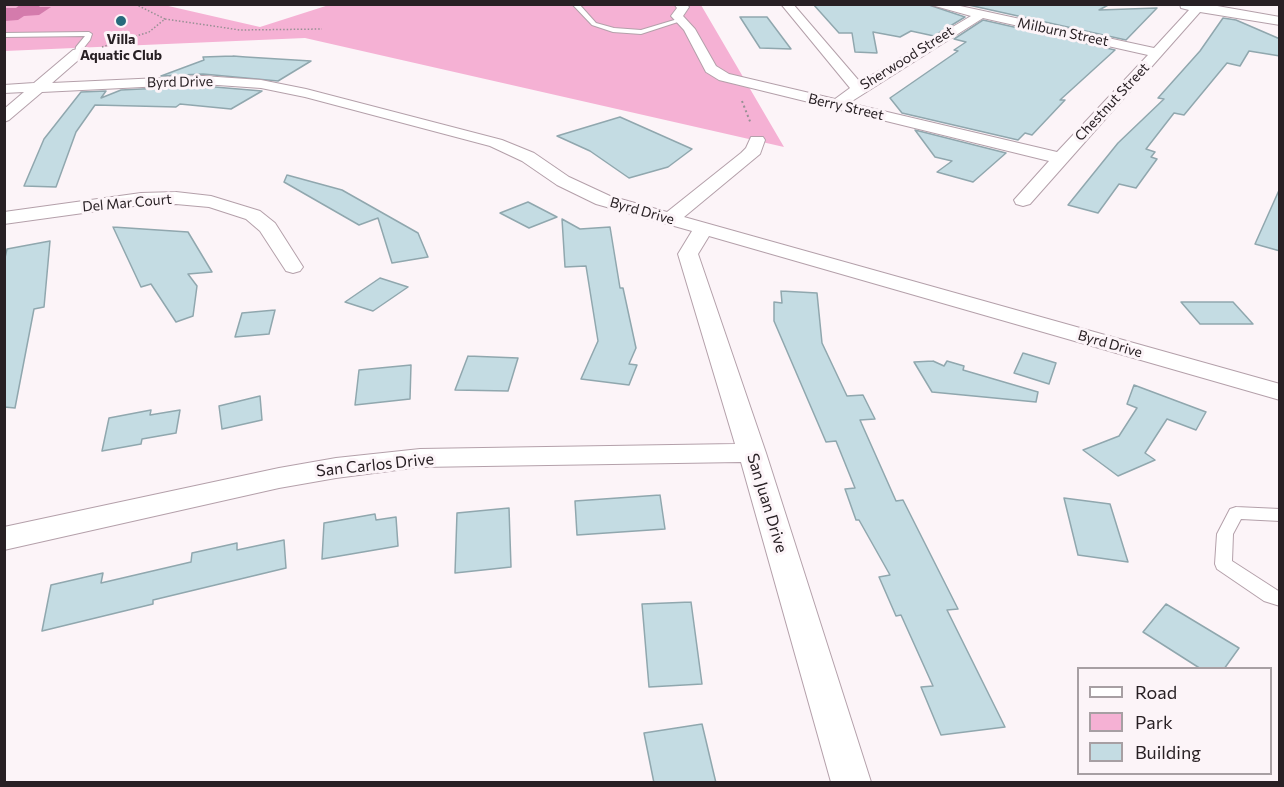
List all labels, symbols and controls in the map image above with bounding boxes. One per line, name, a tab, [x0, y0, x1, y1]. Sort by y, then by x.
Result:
marker: Villa Aquatic Club	[114, 14, 128, 28]
street label: Milburn Street	[1016, 14, 1110, 50]
street label: Sherwood Street	[857, 22, 957, 94]
place label: Villa Aquatic Club	[80, 31, 162, 63]
street label: Chestnut Street	[1071, 59, 1153, 145]
street label: Byrd Drive	[147, 73, 213, 91]
street label: Berry Street	[807, 90, 885, 124]
street label: Del Mar Court	[81, 191, 173, 215]
street label: Byrd Drive	[608, 194, 676, 228]
street label: Byrd Drive	[1076, 327, 1144, 361]
street label: San Carlos Drive	[315, 449, 435, 481]
street label: San Juan Drive	[743, 451, 791, 555]
legend	[1077, 667, 1272, 775]
text: Road	[1135, 681, 1177, 703]
text: Park	[1135, 711, 1173, 733]
text: Building	[1135, 741, 1201, 763]

